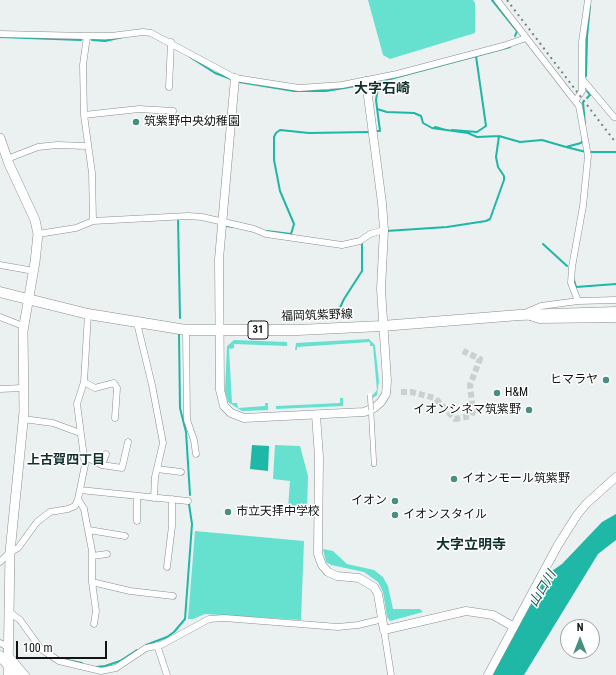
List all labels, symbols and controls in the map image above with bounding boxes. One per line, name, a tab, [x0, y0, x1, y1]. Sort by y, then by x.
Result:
district label: 大字石崎	[354, 81, 410, 97]
place label: 筑紫野中央幼稚園	[144, 115, 240, 129]
marker: 筑紫野中央幼稚園	[131, 117, 141, 127]
street label: 福岡筑紫野線	[281, 308, 353, 324]
road number: 31	[248, 321, 268, 339]
place label: ヒマラヤ	[550, 373, 598, 387]
marker: ヒマラヤ	[601, 375, 611, 385]
place label: H&M	[505, 386, 528, 400]
marker: H&M	[492, 388, 502, 398]
place label: イオンシネマ筑紫野	[413, 403, 521, 417]
marker: イオンシネマ筑紫野	[524, 405, 534, 415]
district label: 上古賀四丁目	[27, 453, 105, 469]
place label: イオンモール筑紫野	[462, 472, 570, 486]
marker: イオンモール筑紫野	[449, 474, 459, 484]
place label: イオン	[351, 494, 387, 508]
marker: イオン	[390, 496, 400, 506]
place label: 市立天拝中学校	[236, 505, 320, 519]
marker: 市立天拝中学校	[223, 507, 233, 517]
place label: イオンスタイル	[403, 508, 487, 522]
marker: イオンスタイル	[390, 510, 400, 520]
district label: 大字立明寺	[436, 537, 506, 553]
water label: 山口川	[526, 568, 560, 610]
north arrow	[560, 619, 600, 659]
text: N	[577, 621, 583, 634]
scale bar	[18, 633, 109, 659]
text: 100 m	[23, 641, 53, 655]

